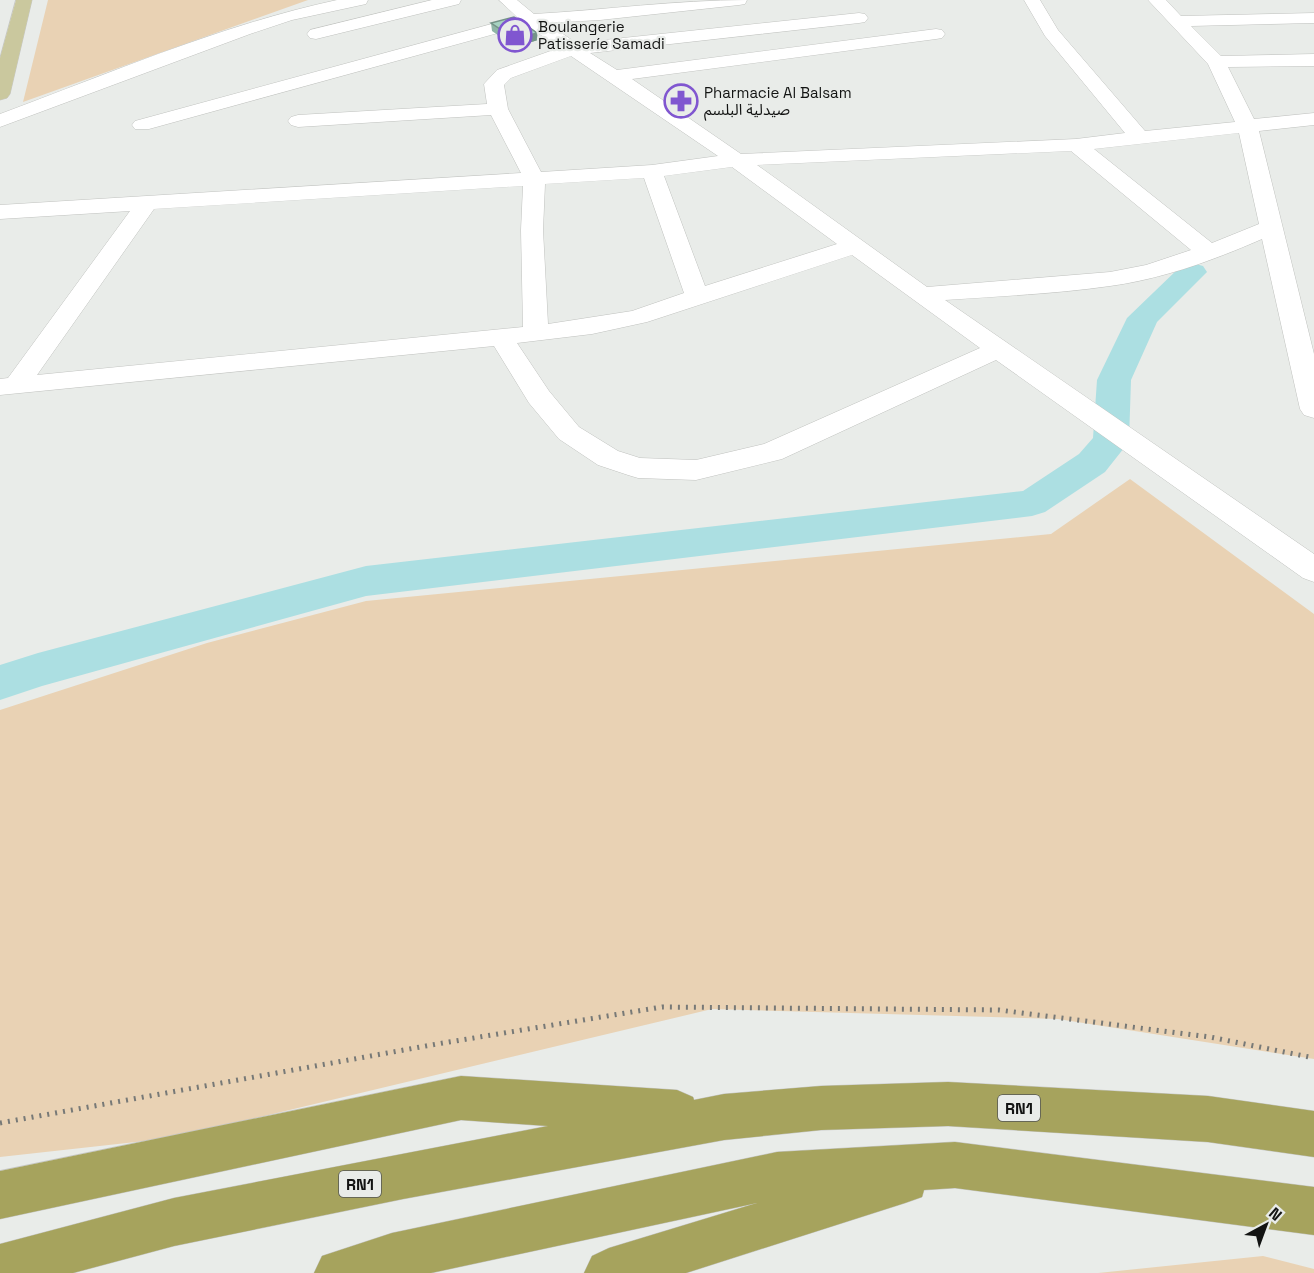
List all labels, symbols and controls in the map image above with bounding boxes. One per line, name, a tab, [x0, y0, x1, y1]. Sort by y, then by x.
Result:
shop icon: Boulangerie Patisseríe Samadi	[497, 17, 533, 53]
place label: Boulangerie Patisseríe Samadi	[538, 17, 665, 53]
pharmacy icon: Pharmacie Al Balsam صيدلية البلسم	[663, 83, 699, 119]
place label: Pharmacie Al Balsam صيدلية البلسم	[704, 83, 852, 121]
road number: RN1	[998, 1095, 1040, 1121]
road number: RN1	[339, 1171, 381, 1197]
north arrow	[1236, 1195, 1296, 1255]
text: N	[1265, 1203, 1286, 1226]

